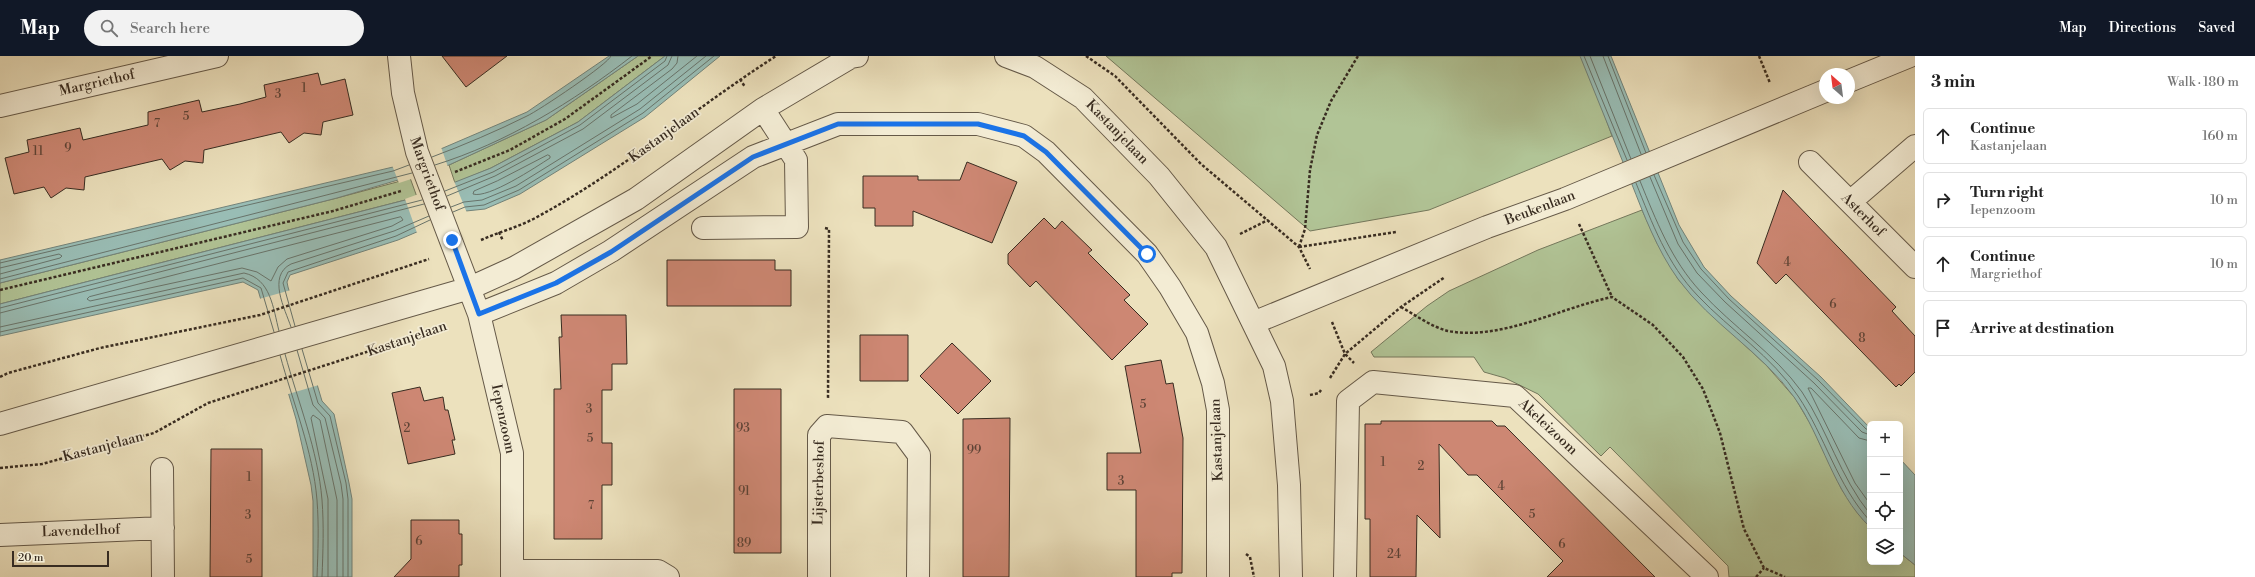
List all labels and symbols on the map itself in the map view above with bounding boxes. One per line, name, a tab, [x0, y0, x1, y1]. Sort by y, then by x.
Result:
street label: Margriethof	[57, 65, 138, 100]
north arrow	[1819, 68, 1855, 104]
house number: 1	[301, 81, 307, 96]
house number: 3	[275, 87, 282, 102]
street label: Kastanjelaan	[1082, 96, 1153, 169]
street label: Kastanjelaan	[625, 103, 703, 167]
house number: 5	[183, 109, 190, 124]
house number: 7	[154, 116, 160, 131]
street label: Margriethof	[405, 135, 449, 214]
house number: 9	[64, 141, 72, 156]
house number: 11	[33, 144, 44, 159]
street label: Beukenlaan	[1501, 186, 1578, 230]
street label: Asterhof	[1837, 189, 1889, 241]
route end	[443, 231, 461, 249]
route start	[1138, 245, 1156, 263]
house number: 4	[1783, 255, 1791, 270]
house number: 6	[1829, 297, 1837, 312]
street label: Kastanjelaan	[365, 317, 450, 361]
house number: 8	[1858, 331, 1866, 346]
street label: Iepenzoom	[487, 383, 519, 455]
street label: Akeleizoom	[1514, 394, 1581, 459]
house number: 5	[1140, 397, 1147, 412]
street label: Kastanjelaan	[1207, 398, 1227, 482]
house number: 3	[586, 402, 593, 417]
house number: 2	[404, 421, 411, 436]
house number: 93	[736, 421, 750, 436]
street label: Kastanjelaan	[61, 427, 146, 466]
house number: 5	[587, 431, 594, 446]
street label: Lijsterbeshof	[809, 440, 829, 525]
house number: 99	[967, 443, 981, 458]
house number: 1	[1380, 455, 1386, 470]
house number: 2	[1418, 459, 1425, 474]
house number: 1	[246, 470, 252, 485]
house number: 3	[1118, 474, 1125, 489]
house number: 4	[1497, 479, 1505, 494]
house number: 91	[738, 484, 751, 499]
house number: 7	[588, 498, 594, 513]
house number: 5	[1529, 507, 1536, 522]
house number: 3	[245, 508, 252, 523]
street label: Lavendelhof	[41, 521, 122, 541]
house number: 6	[415, 534, 423, 549]
house number: 89	[737, 536, 751, 551]
house number: 6	[1558, 537, 1566, 552]
house number: 24	[1387, 547, 1401, 562]
scale bar	[12, 549, 109, 568]
house number: 5	[246, 552, 253, 567]

